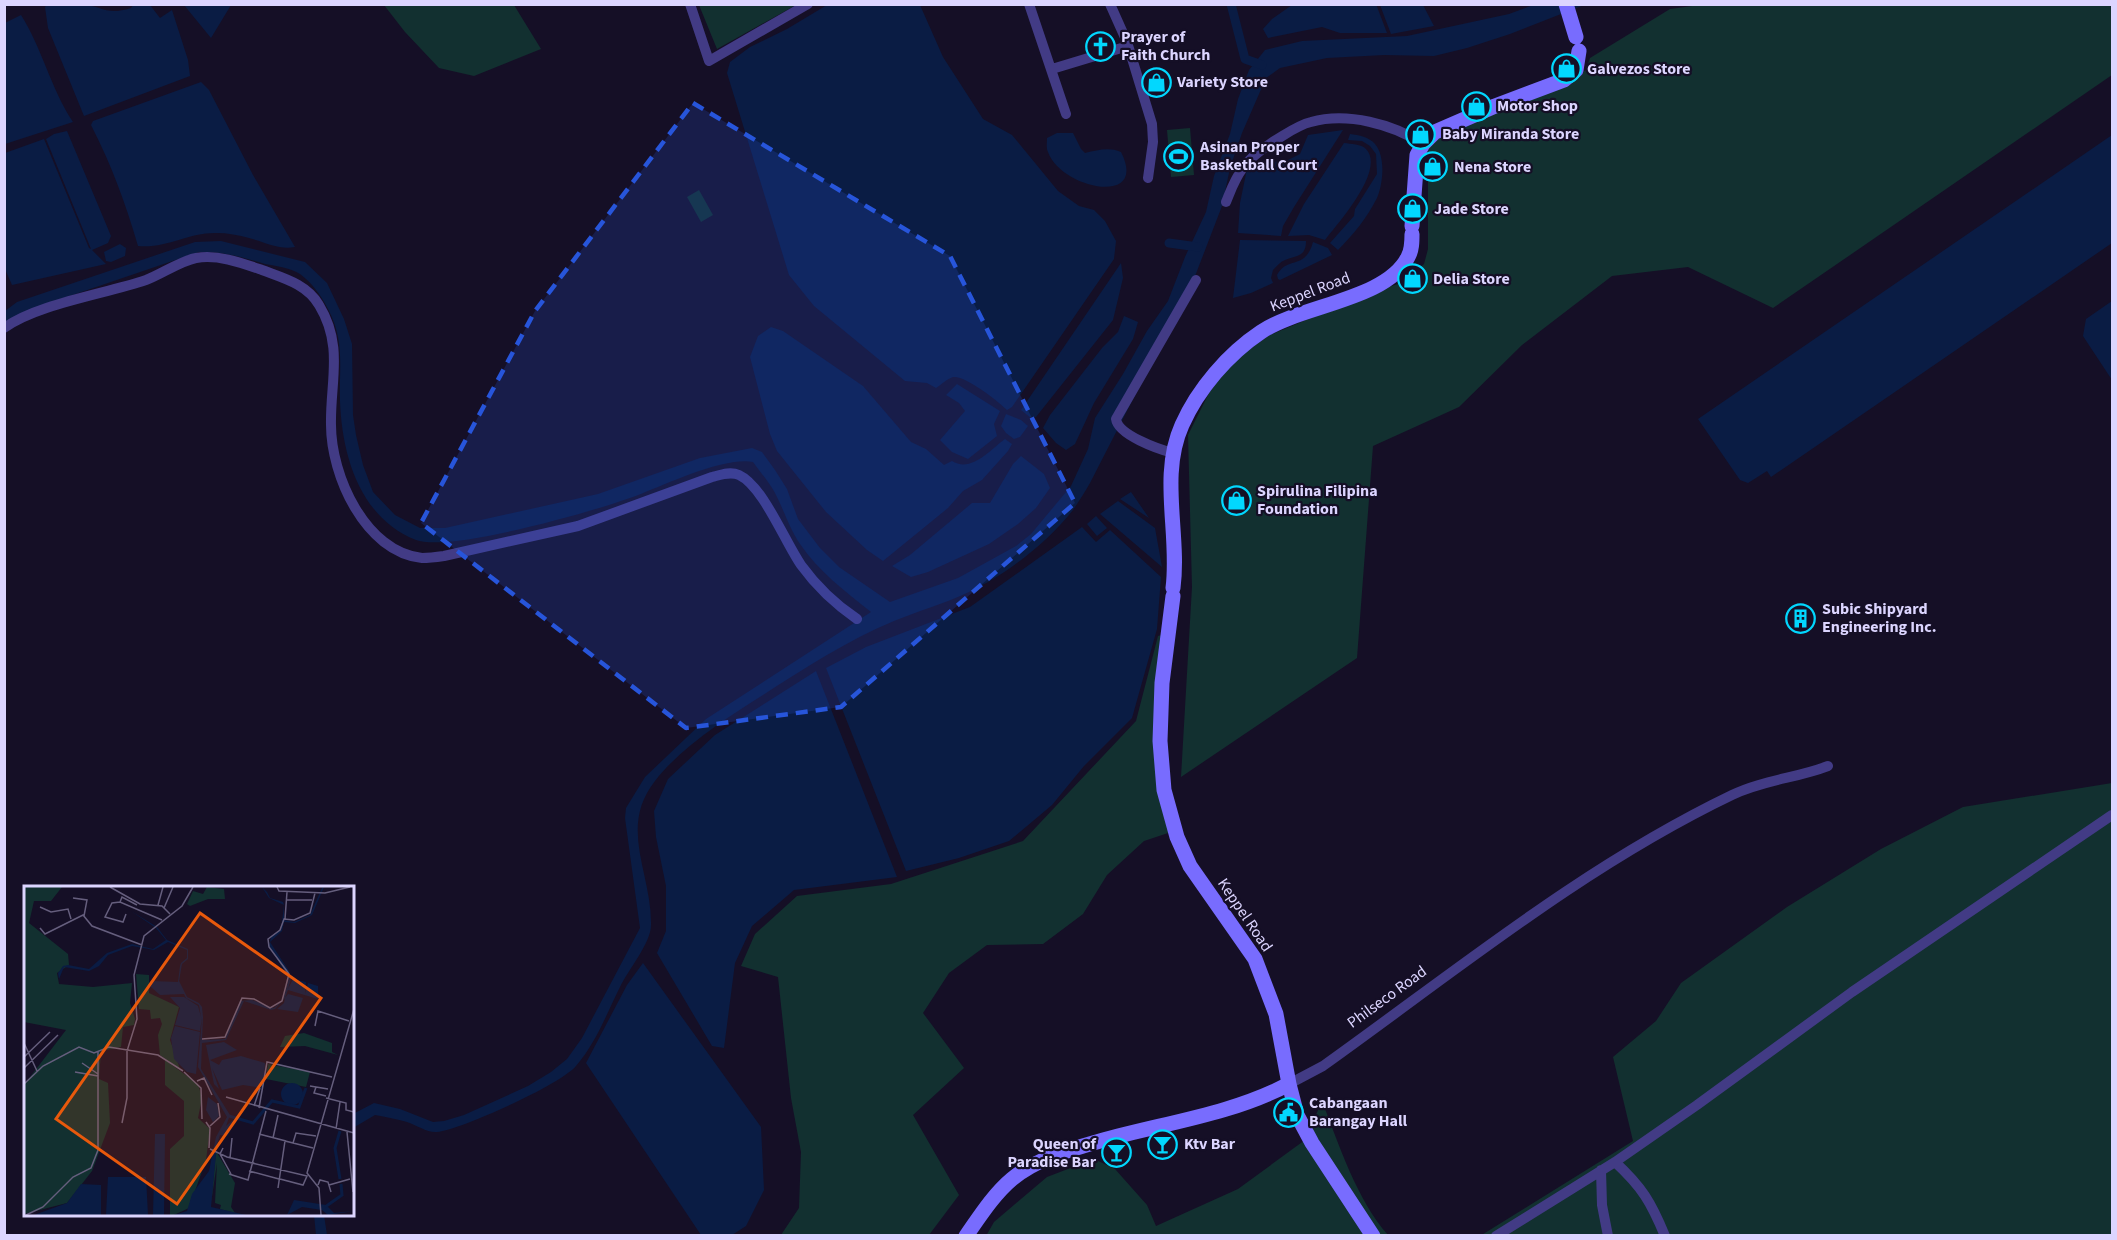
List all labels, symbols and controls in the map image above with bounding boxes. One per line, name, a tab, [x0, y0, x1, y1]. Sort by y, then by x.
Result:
place label: Prayer of Faith Church	[1121, 26, 1210, 66]
church icon: Prayer of Faith Church	[1084, 30, 1116, 62]
shop icon: Galvezos Store	[1550, 53, 1582, 85]
place label: Galvezos Store	[1587, 58, 1691, 80]
shop icon: Variety Store	[1140, 66, 1172, 98]
place label: Variety Store	[1176, 71, 1268, 93]
shop icon: Motor Shop	[1460, 90, 1492, 122]
place label: Motor Shop	[1497, 95, 1578, 117]
shop icon: Baby Miranda Store	[1405, 118, 1437, 150]
place label: Baby Miranda Store	[1442, 123, 1579, 145]
place label: Asinan Proper Basketball Court	[1199, 136, 1317, 176]
sports icon: Asinan Proper Basketball Court	[1163, 140, 1195, 172]
shop icon: Nena Store	[1417, 151, 1449, 183]
place label: Nena Store	[1454, 156, 1531, 178]
shop icon: Jade Store	[1397, 193, 1429, 225]
place label: Jade Store	[1434, 198, 1509, 220]
shop icon: Delia Store	[1396, 263, 1428, 295]
street label: Keppel Road	[1267, 267, 1353, 317]
place label: Delia Store	[1433, 268, 1510, 290]
place label: Spirulina Filipina Foundation	[1257, 480, 1378, 520]
shop icon: Spirulina Filipina Foundation	[1220, 484, 1252, 516]
place label: Subic Shipyard Engineering Inc.	[1822, 598, 1937, 638]
building icon: Subic Shipyard Engineering Inc.	[1785, 602, 1817, 634]
street label: Keppel Road	[1212, 874, 1278, 956]
inset map	[24, 886, 354, 1216]
street label: Philseco Road	[1343, 961, 1431, 1033]
place label: Cabangaan Barangay Hall	[1309, 1092, 1408, 1132]
public building icon: Cabangaan Barangay Hall	[1272, 1096, 1304, 1128]
bar icon: Ktv Bar	[1147, 1128, 1179, 1160]
place label: Queen of Paradise Bar	[1008, 1133, 1097, 1173]
place label: Ktv Bar	[1184, 1133, 1236, 1155]
bar icon: Queen of Paradise Bar	[1101, 1137, 1133, 1169]

